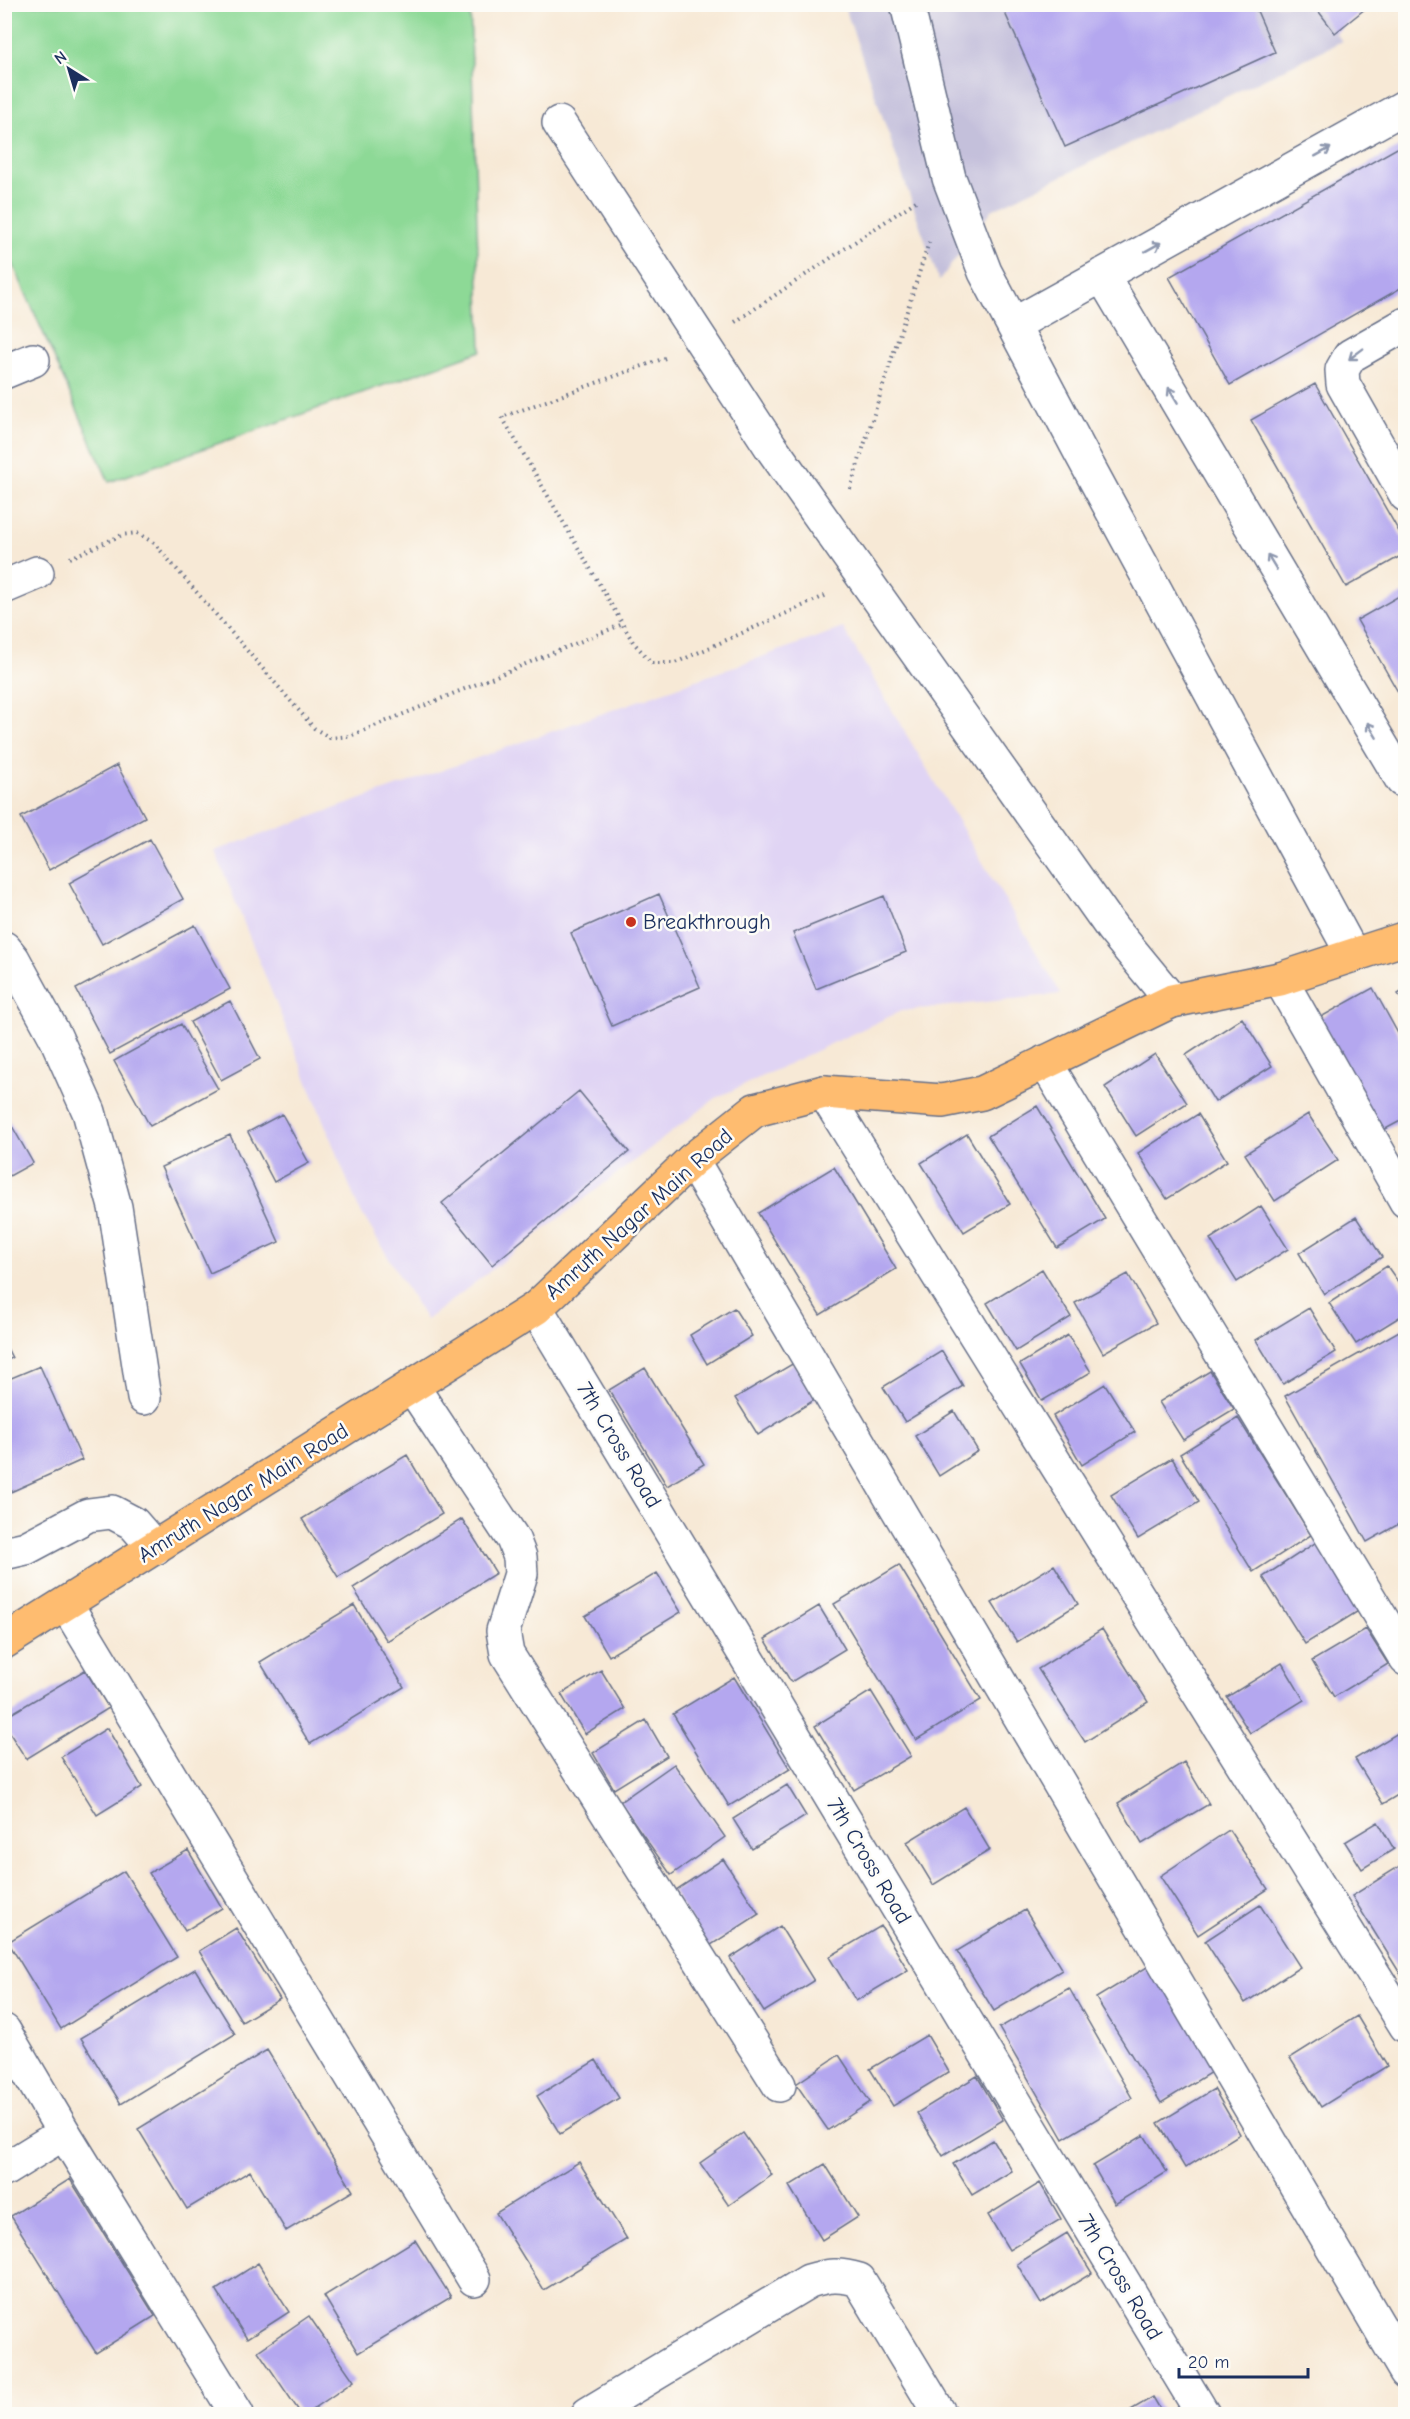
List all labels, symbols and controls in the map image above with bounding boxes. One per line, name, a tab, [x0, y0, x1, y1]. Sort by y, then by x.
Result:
north arrow	[39, 39, 99, 99]
text: N	[51, 47, 70, 68]
one-way arrow	[1314, 146, 1331, 158]
one-way arrow	[1143, 241, 1161, 252]
one-way arrow	[1348, 348, 1364, 361]
one-way arrow	[1166, 387, 1178, 404]
one-way arrow	[1266, 554, 1278, 571]
one-way arrow	[1366, 722, 1378, 739]
place label: Breakthrough	[643, 909, 771, 935]
marker: Breakthrough	[624, 915, 638, 929]
street label: Amruth Nagar Main Road	[540, 1123, 738, 1305]
street label: 7th Cross Road	[571, 1377, 667, 1513]
street label: Amruth Nagar Main Road	[133, 1418, 353, 1568]
street label: 7th Cross Road	[821, 1793, 917, 1929]
street label: 7th Cross Road	[1072, 2209, 1168, 2345]
scale bar	[1179, 2341, 1308, 2379]
text: 20 m	[1188, 2352, 1229, 2373]

